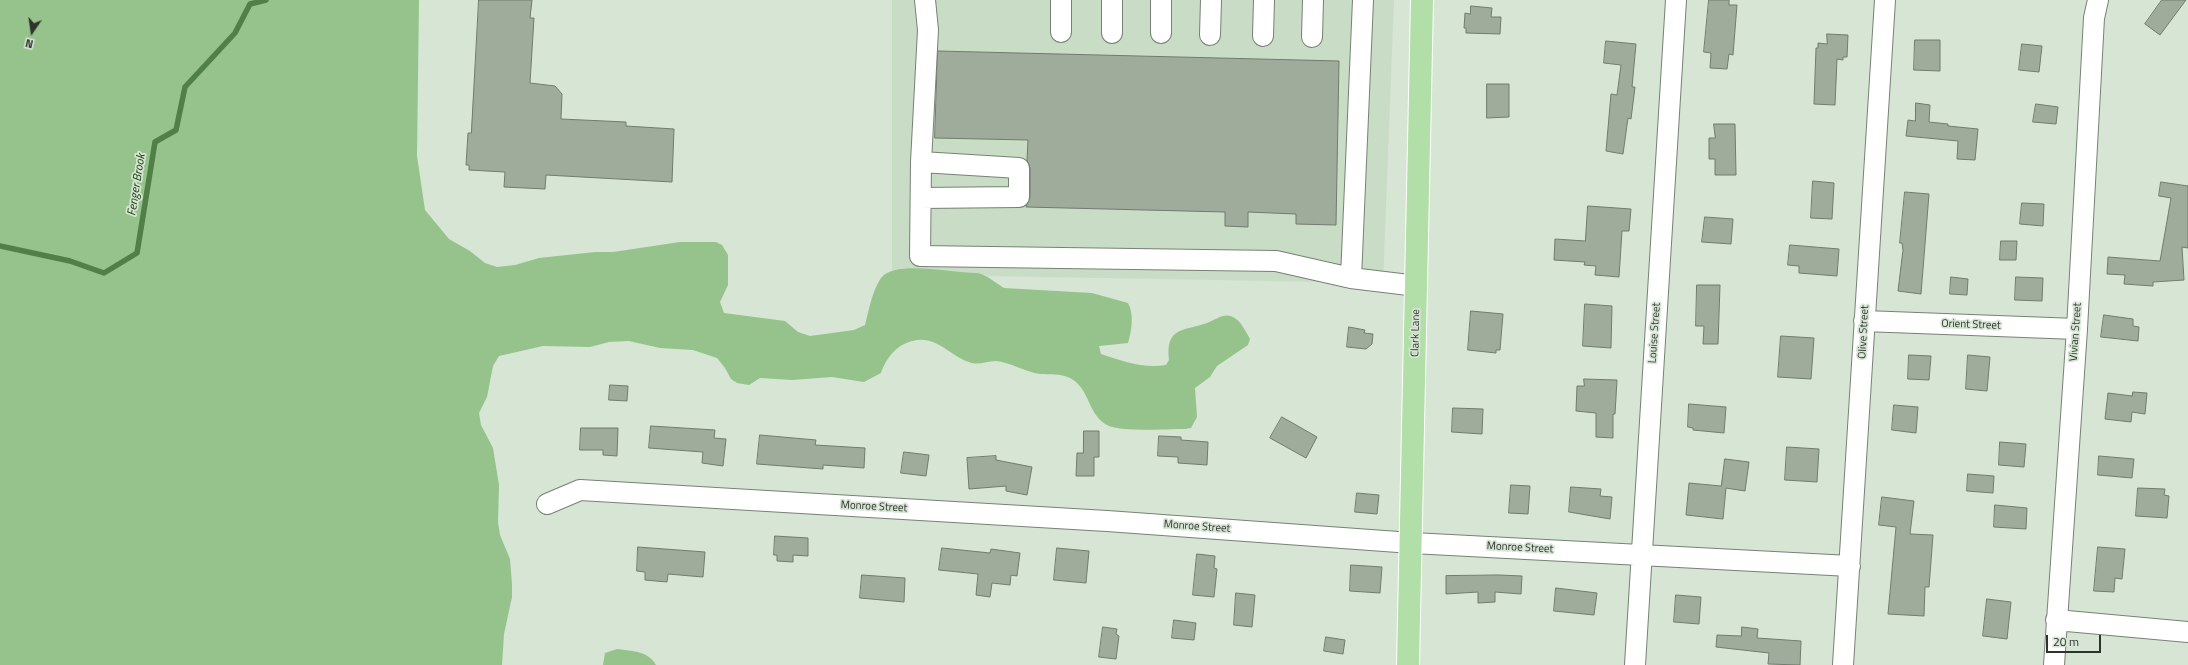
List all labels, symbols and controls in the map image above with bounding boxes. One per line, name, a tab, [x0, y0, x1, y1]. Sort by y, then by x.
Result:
north arrow	[12, 12, 52, 52]
text: N	[24, 35, 35, 52]
water label: Fenger Brook	[125, 153, 149, 217]
street label: Louise Street	[1646, 302, 1664, 364]
street label: Vivian Street	[2067, 302, 2085, 362]
street label: Olive Street	[1856, 305, 1872, 359]
street label: Clark Lane	[1409, 309, 1423, 357]
street label: Orient Street	[1941, 317, 2001, 333]
street label: Monroe Street	[840, 499, 908, 515]
street label: Monroe Street	[1163, 518, 1231, 536]
street label: Monroe Street	[1486, 540, 1554, 556]
scale bar	[2048, 627, 2103, 653]
text: 20 m	[2053, 632, 2079, 651]

